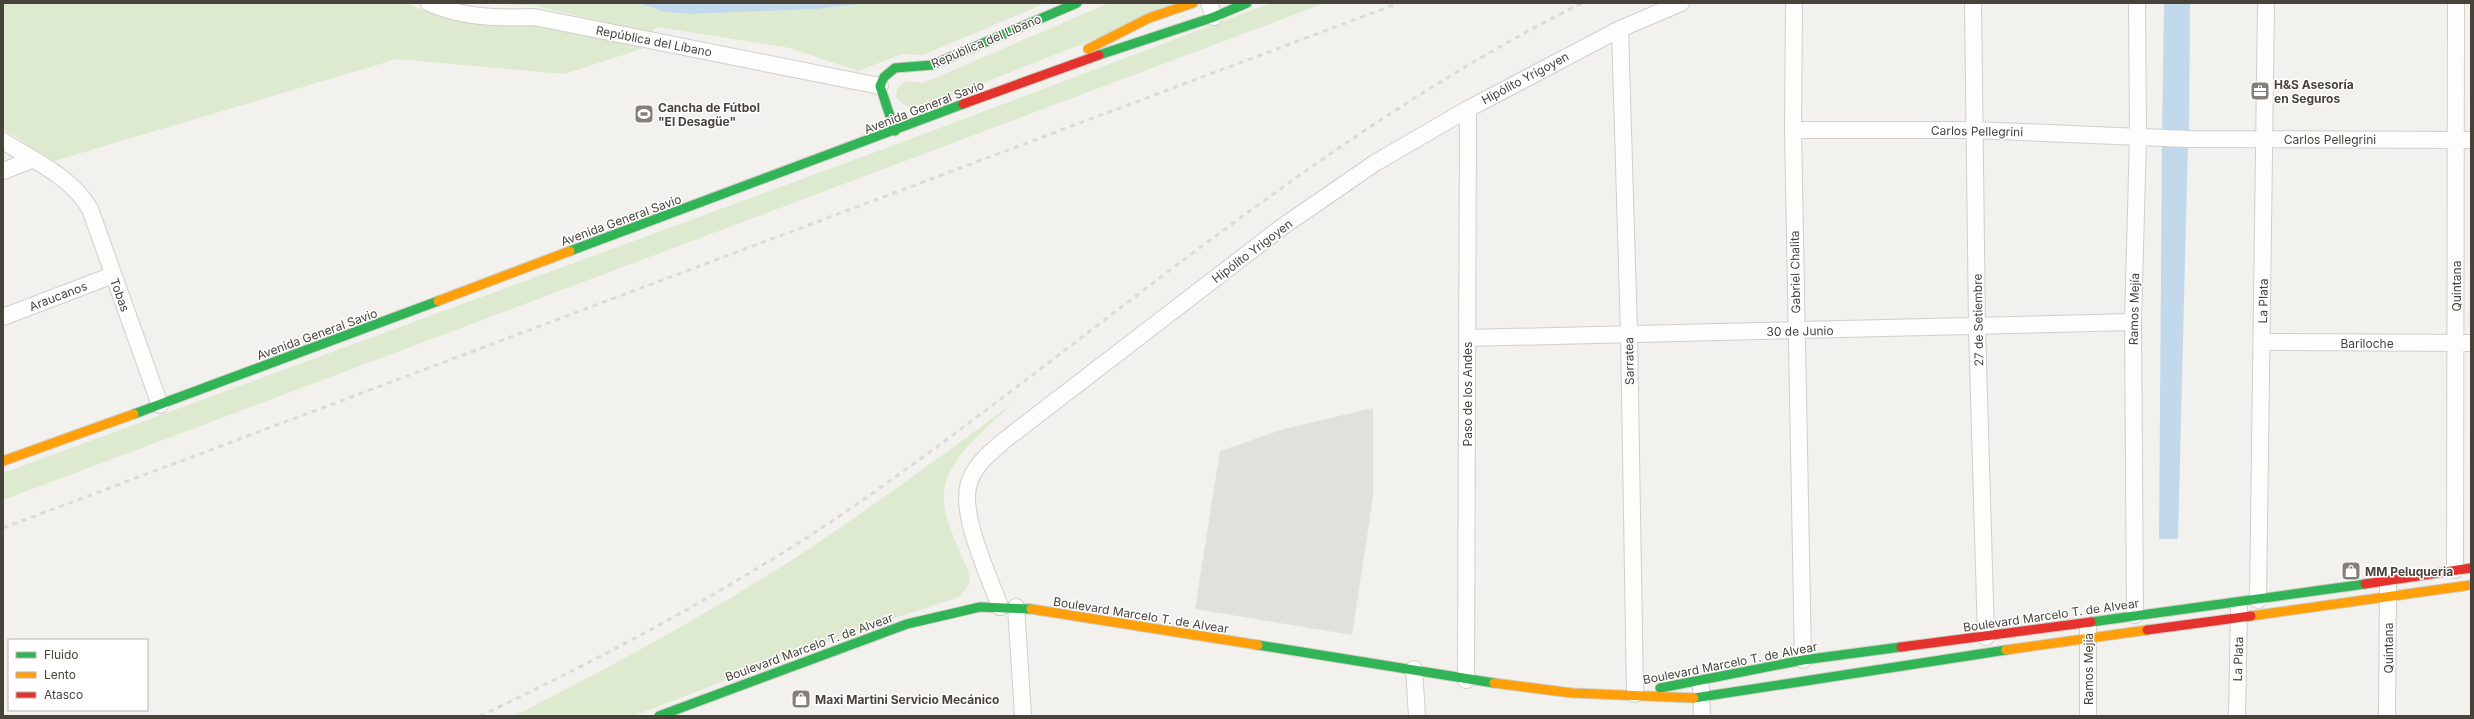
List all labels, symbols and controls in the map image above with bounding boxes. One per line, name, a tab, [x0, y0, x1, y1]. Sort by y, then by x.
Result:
street label: República del Líbano	[929, 11, 1043, 71]
street label: República del Líbano	[595, 22, 713, 60]
street label: Hipólito Yrigoyen	[1479, 49, 1571, 107]
street label: Avenida General Savio	[862, 77, 986, 137]
place label: H&S Asesoría en Seguros	[2274, 77, 2354, 106]
office icon: H&S Asesoría en Seguros	[2249, 80, 2271, 102]
place label: Cancha de Fútbol "El Desagüe"	[658, 100, 760, 129]
sports icon: Cancha de Fútbol "El Desagüe"	[633, 103, 655, 125]
street label: Carlos Pellegrini	[1931, 123, 2023, 139]
street label: Carlos Pellegrini	[2284, 132, 2376, 147]
street label: Avenida General Savio	[559, 191, 683, 249]
street label: Hipólito Yrigoyen	[1209, 216, 1295, 286]
street label: Gabriel Chalita	[1787, 230, 1803, 314]
street label: Quintana	[2449, 261, 2464, 311]
street label: 27 de Setiembre	[1970, 273, 1986, 367]
street label: Ramos Mejía	[2126, 273, 2142, 345]
street label: Tobas	[107, 276, 133, 314]
street label: Araucanos	[27, 278, 89, 314]
street label: La Plata	[2255, 278, 2271, 324]
street label: Avenida General Savio	[255, 305, 379, 363]
street label: 30 de Junio	[1766, 323, 1834, 339]
street label: Bariloche	[2340, 336, 2394, 351]
street label: Sarratea	[1621, 337, 1637, 385]
street label: Paso de los Andes	[1460, 342, 1475, 446]
shop icon: MM Peluqueria	[2340, 560, 2362, 582]
place label: MM Peluqueria	[2365, 564, 2453, 579]
street label: Boulevard Marcelo T. de Alvear	[1052, 594, 1230, 636]
street label: Boulevard Marcelo T. de Alvear	[1962, 595, 2140, 635]
street label: Boulevard Marcelo T. de Alvear	[723, 609, 895, 684]
street label: Quintana	[2381, 623, 2396, 673]
street label: Ramos Mejía	[2081, 633, 2096, 705]
street label: La Plata	[2230, 636, 2246, 682]
legend	[8, 639, 148, 711]
street label: Boulevard Marcelo T. de Alvear	[1641, 639, 1819, 687]
text: Fluido	[44, 647, 79, 662]
text: Lento	[44, 667, 76, 682]
text: Atasco	[44, 687, 83, 702]
shop icon: Maxi Martini Servicio Mecánico	[790, 688, 812, 710]
place label: Maxi Martini Servicio Mecánico	[815, 692, 999, 707]

